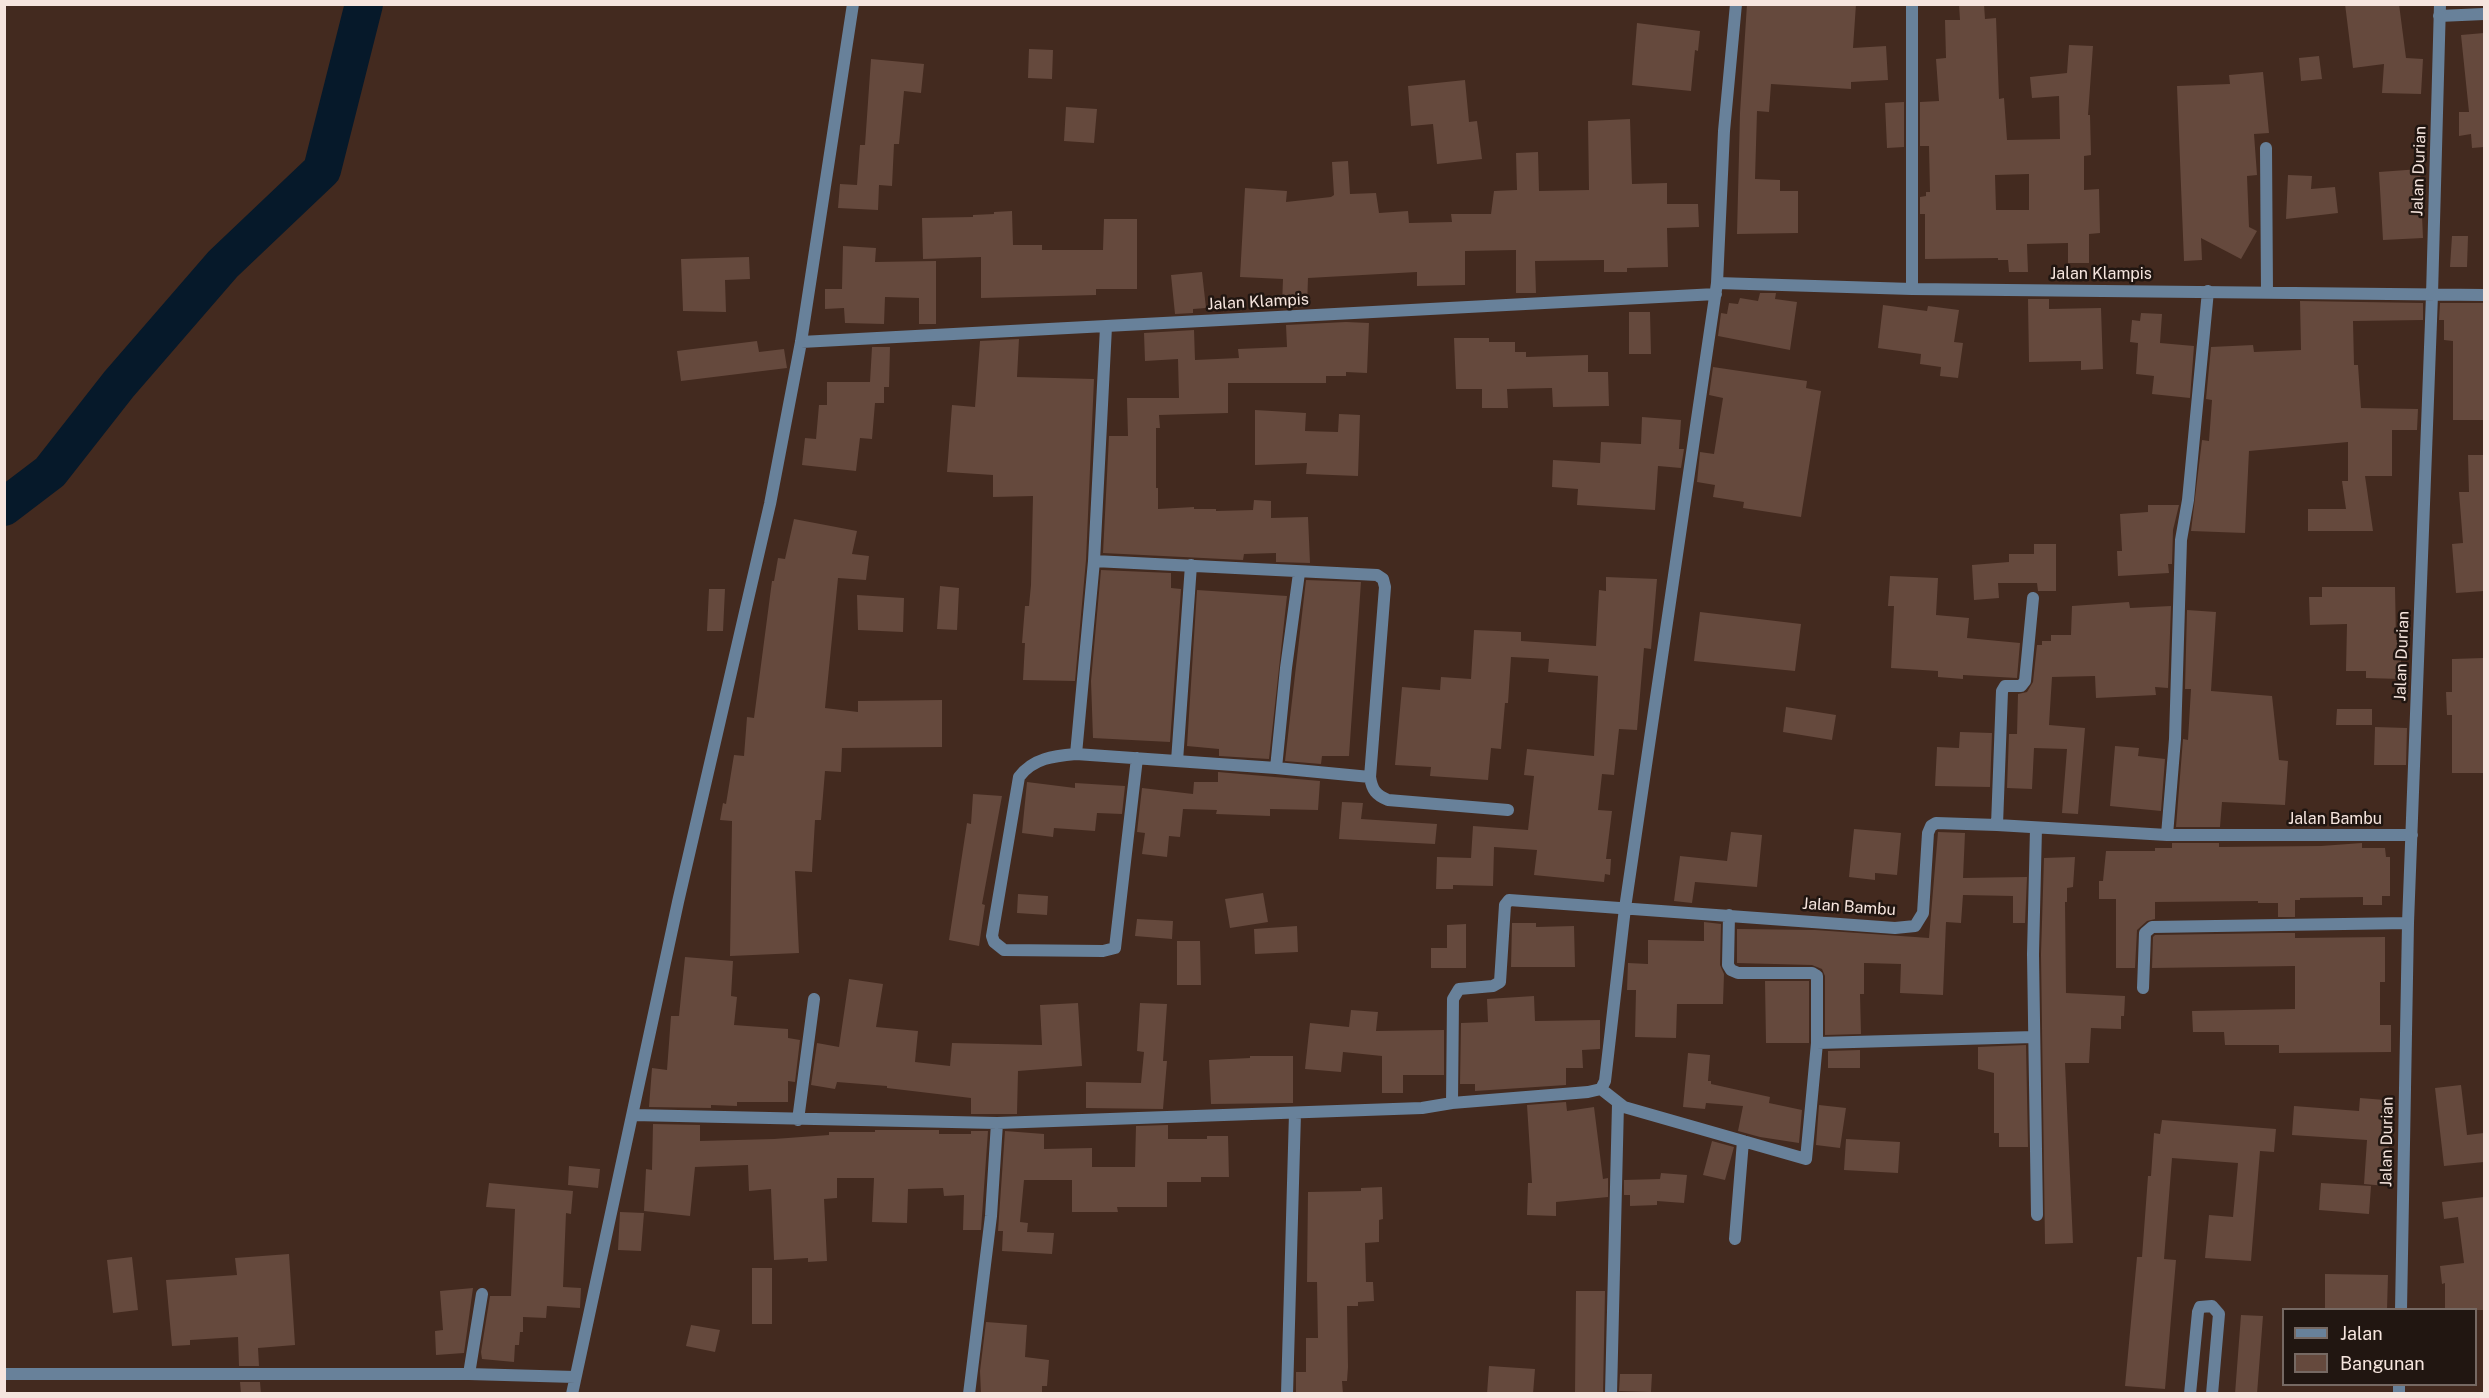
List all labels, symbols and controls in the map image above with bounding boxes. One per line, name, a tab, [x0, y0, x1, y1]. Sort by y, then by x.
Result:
street label: Jalan Durian	[2408, 125, 2430, 217]
street label: Jalan Klampis	[2050, 264, 2152, 284]
street label: Jalan Klampis	[1207, 290, 1309, 314]
street label: Jalan Durian	[2391, 610, 2413, 702]
street label: Jalan Bambu	[2288, 809, 2382, 829]
street label: Jalan Bambu	[1801, 894, 1897, 920]
street label: Jalan Durian	[2377, 1097, 2397, 1187]
legend	[2282, 1308, 2477, 1386]
text: Jalan	[2340, 1323, 2383, 1344]
text: Bangunan	[2340, 1353, 2425, 1374]

